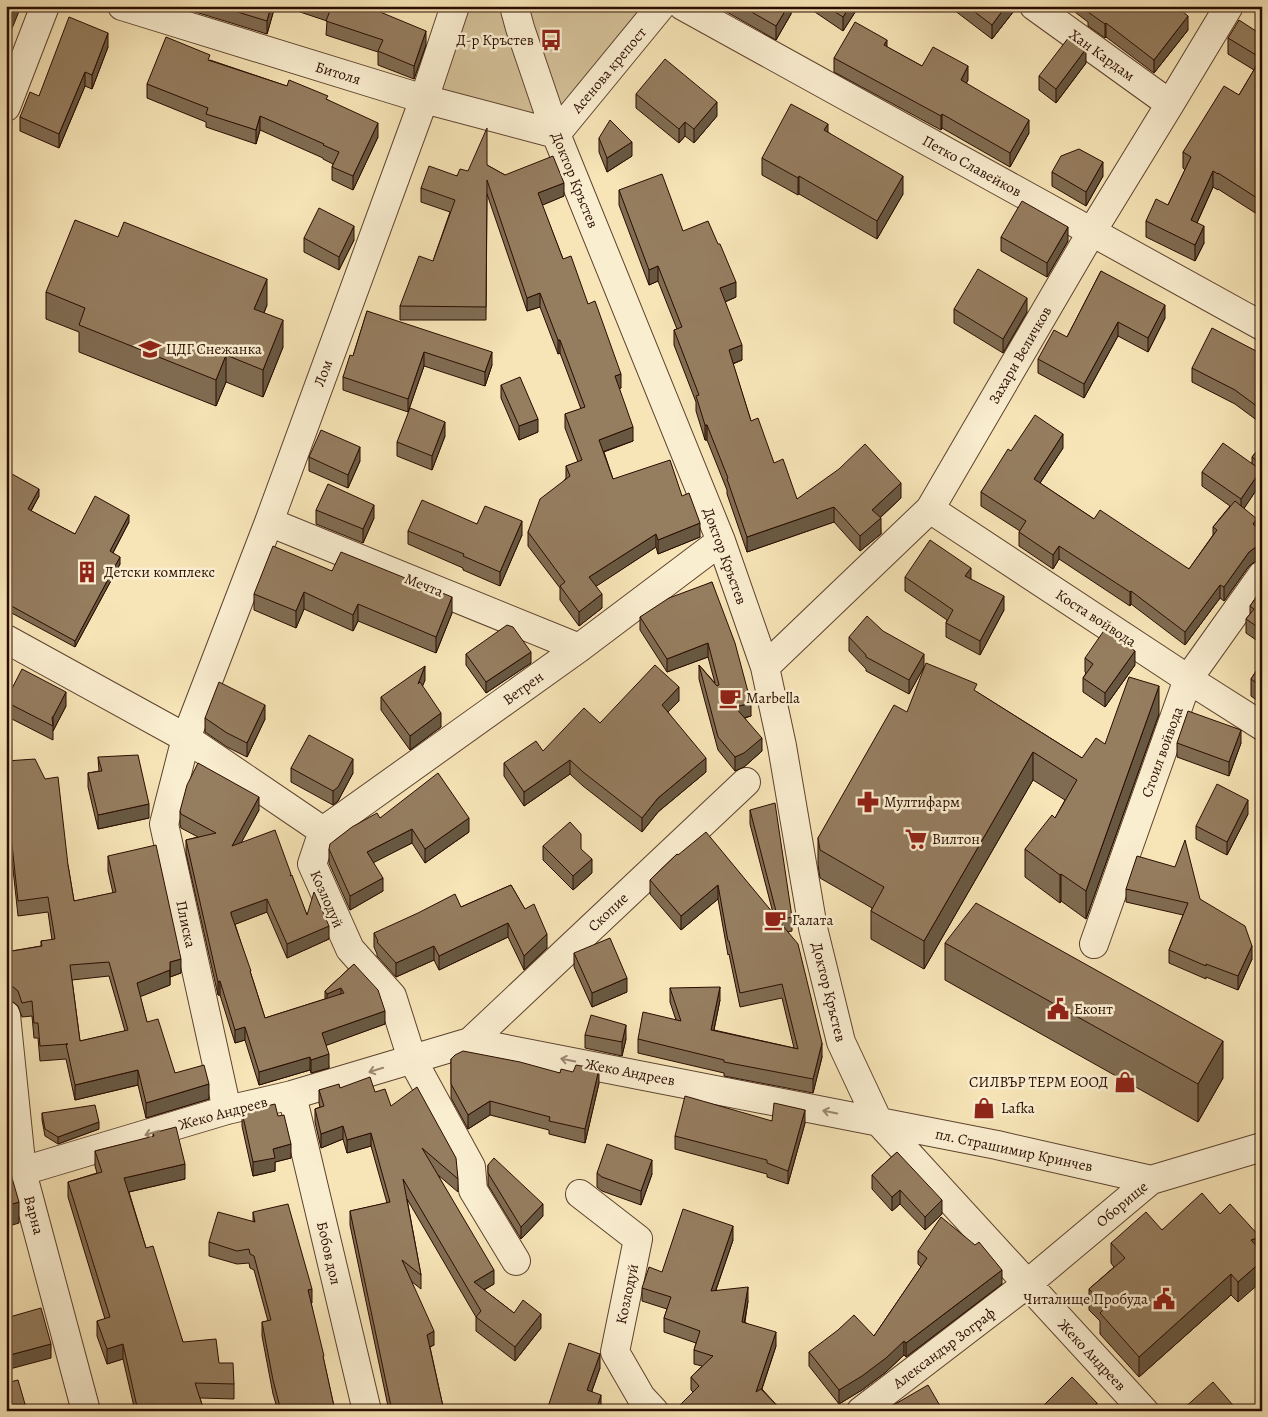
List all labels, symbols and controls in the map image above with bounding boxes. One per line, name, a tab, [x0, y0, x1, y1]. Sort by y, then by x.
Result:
street label: Асенова крепост	[566, 22, 651, 118]
street label: Хан Кардам	[1065, 24, 1139, 86]
bus stop icon: Д-р Кръстев	[538, 27, 564, 53]
place label: Д-р Кръстев	[456, 30, 534, 50]
street label: Битоля	[313, 57, 363, 89]
street label: Доктор Кръстев	[547, 129, 603, 231]
street label: Петко Славейков	[919, 130, 1025, 202]
street label: Захари Величков	[984, 302, 1056, 408]
school or university icon: ЦДГ Снежанка	[137, 336, 163, 362]
place label: ЦДГ Снежанка	[166, 339, 262, 359]
street label: Лом	[309, 357, 337, 389]
street label: Доктор Кръстев	[698, 505, 752, 607]
building icon: Детски комплекс	[74, 559, 100, 585]
place label: Детски комплекс	[104, 562, 215, 582]
street label: Мечта	[402, 568, 446, 602]
street label: Коста войвода	[1052, 584, 1140, 652]
street label: Ветрен	[499, 666, 548, 710]
cafe icon: Marbella	[717, 685, 743, 711]
place label: Marbella	[746, 688, 800, 708]
street label: Стоил войвода	[1136, 704, 1188, 800]
pharmacy icon: Мултифарм	[855, 789, 881, 815]
place label: Мултифарм	[884, 792, 960, 812]
supermarket icon: Вилтон	[903, 826, 929, 852]
place label: Вилтон	[932, 829, 980, 849]
street label: Козлодуй	[305, 867, 349, 931]
street label: Скопие	[584, 888, 633, 936]
street label: Плиска	[171, 899, 201, 950]
cafe icon: Галата	[762, 907, 788, 933]
place label: Галата	[792, 910, 833, 930]
street label: Доктор Кръстев	[807, 940, 851, 1044]
public building icon: Еконт	[1045, 996, 1071, 1022]
place label: Еконт	[1074, 999, 1113, 1019]
street label: Жеко Андреев	[583, 1053, 677, 1091]
one-way arrow	[560, 1055, 576, 1065]
one-way arrow	[368, 1065, 384, 1075]
shop icon: СИЛВЪР ТЕРМ ЕООД	[1112, 1069, 1138, 1095]
place label: СИЛВЪР ТЕРМ ЕООД	[969, 1072, 1108, 1092]
street label: Жеко Андреев	[176, 1092, 270, 1134]
shop icon: Lafka	[971, 1095, 997, 1121]
place label: Lafka	[1001, 1098, 1035, 1118]
one-way arrow	[822, 1107, 838, 1116]
street label: пл. Страшимир Кринчев	[933, 1124, 1095, 1176]
one-way arrow	[144, 1128, 160, 1138]
street label: Оборище	[1092, 1176, 1152, 1231]
street label: Варна	[19, 1193, 49, 1237]
street label: Бобов дол	[312, 1219, 346, 1287]
street label: Козлодуй	[611, 1262, 643, 1326]
public building icon: Читалище Пробуда	[1151, 1286, 1177, 1312]
place label: Читалище Пробуда	[1024, 1289, 1148, 1309]
street label: Александър Зограф	[888, 1303, 999, 1394]
street label: Жеко Андреев	[1054, 1315, 1130, 1395]

